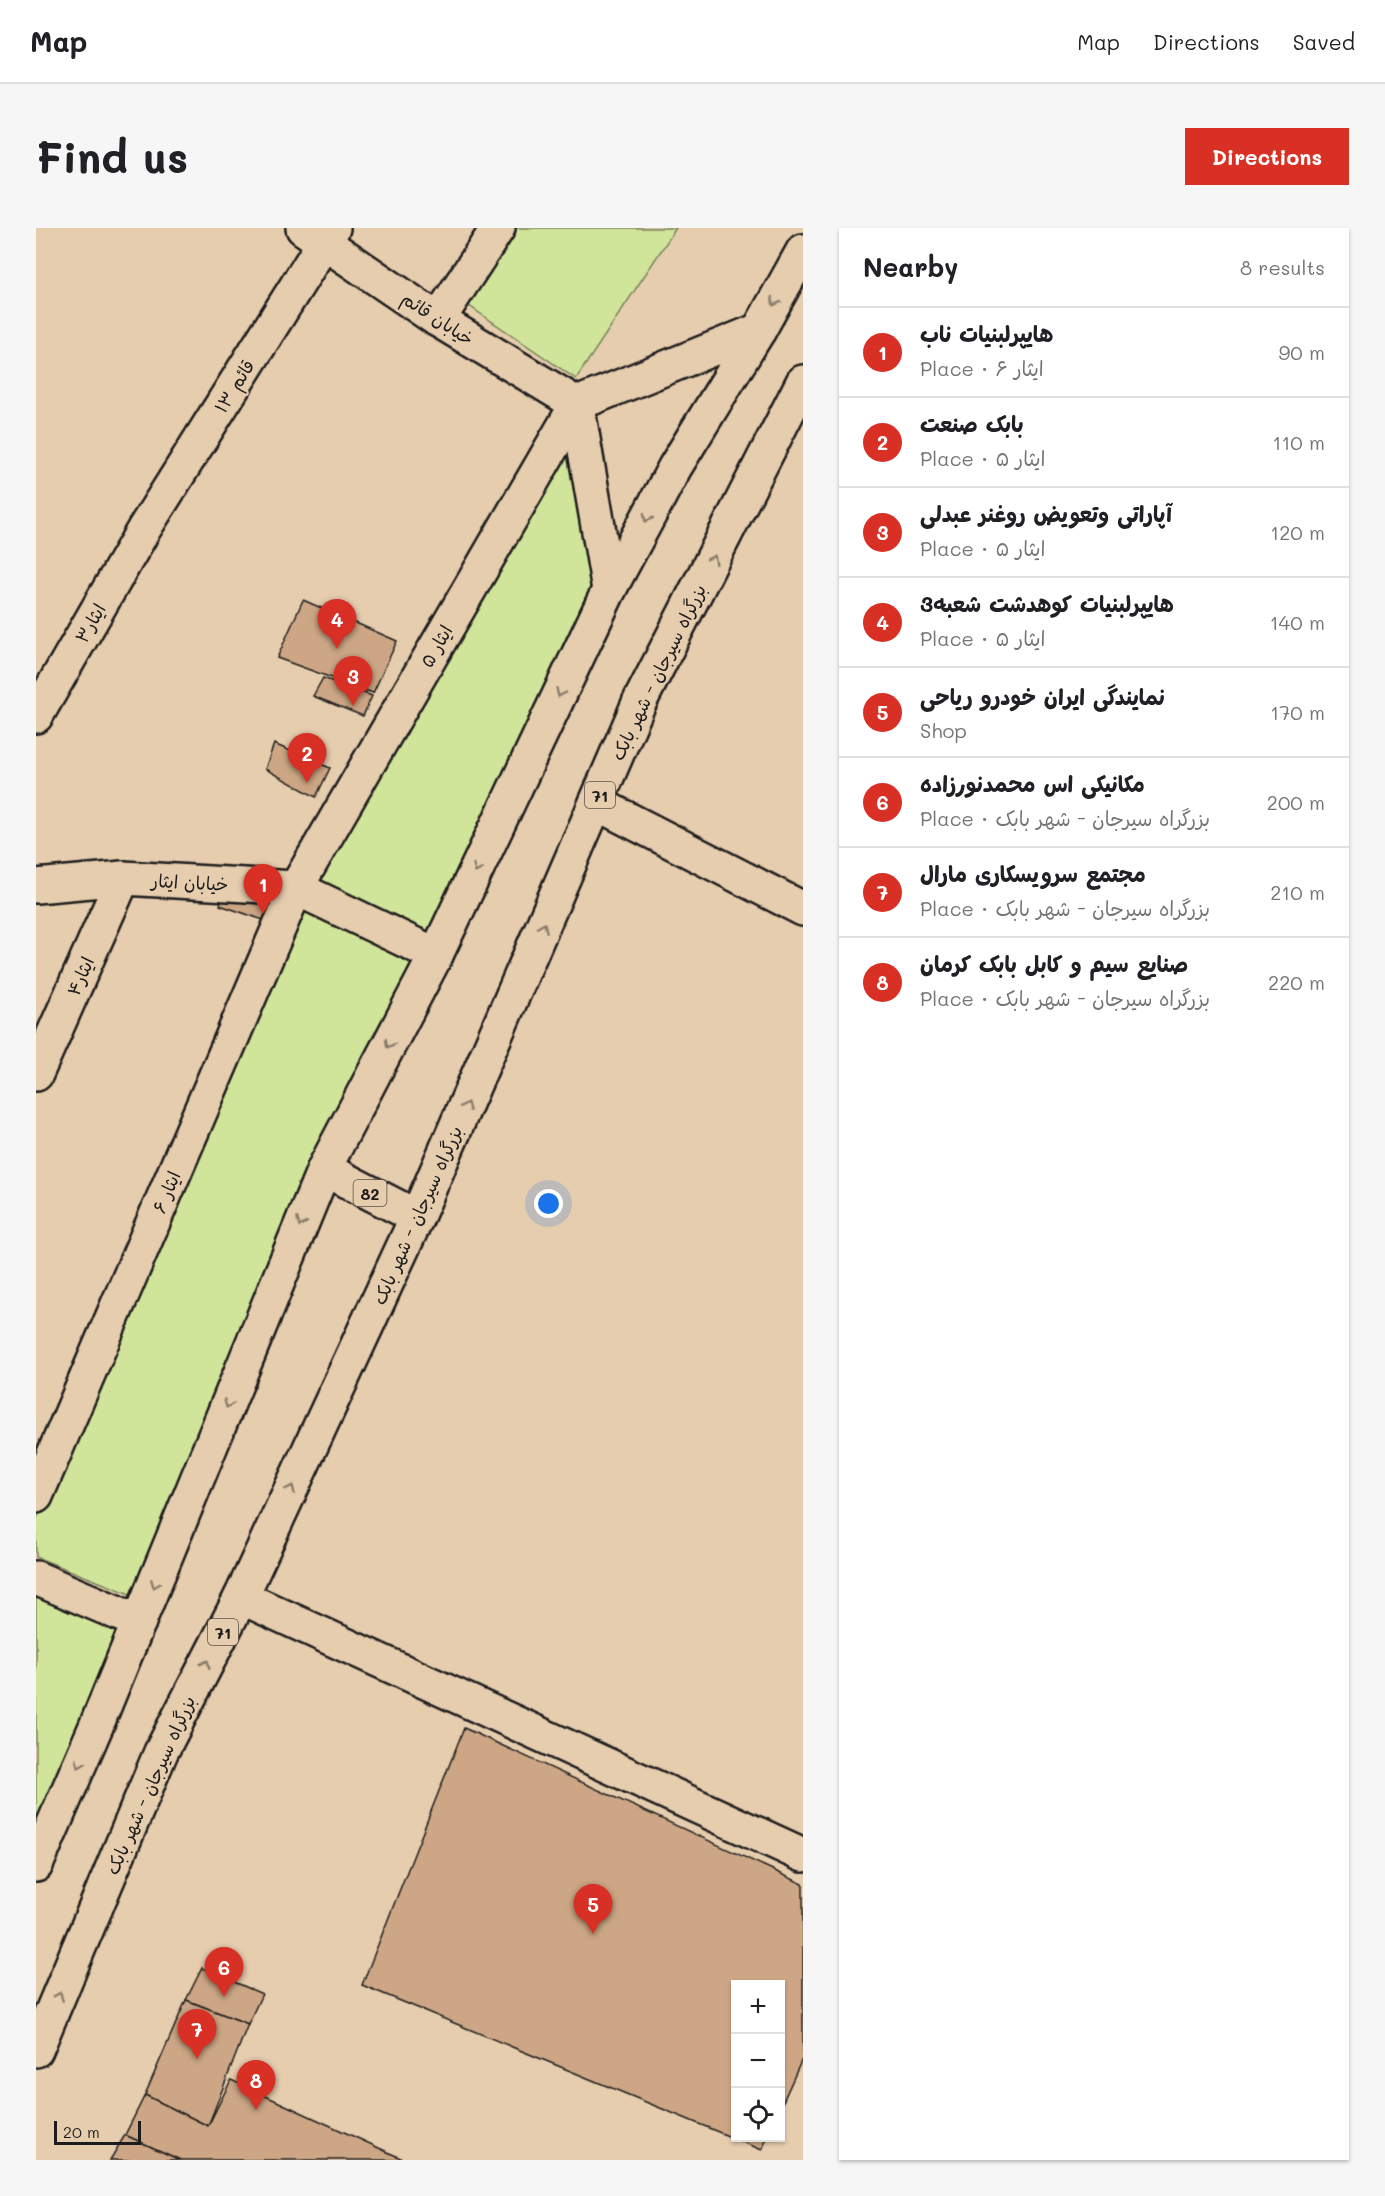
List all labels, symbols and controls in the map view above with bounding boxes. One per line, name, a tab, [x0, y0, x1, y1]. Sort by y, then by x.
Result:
text: Map	[30, 23, 87, 59]
text: Map	[1077, 28, 1120, 55]
text: Directions	[1153, 28, 1260, 55]
text: Saved	[1293, 28, 1355, 55]
button: Directions	[1185, 128, 1349, 185]
text: Find us	[36, 129, 188, 184]
text: Nearby	[863, 250, 958, 284]
text: 8 results	[1240, 254, 1325, 280]
street label: خیابان قائم	[396, 286, 479, 353]
one-way arrow	[771, 296, 782, 306]
text: هایپرلبنیات ناب	[920, 319, 1053, 348]
text: 1	[878, 339, 887, 365]
text: 90 m	[1279, 339, 1325, 365]
street label: قائم ۱۳	[208, 355, 262, 419]
text: Place · ایثار ۶	[920, 355, 1044, 381]
text: بابک صنعت	[920, 409, 1024, 438]
text: 2	[877, 429, 888, 455]
text: 110 m	[1272, 429, 1325, 455]
text: Place · ایثار ۵	[920, 445, 1045, 471]
text: آپاراتی وتعویض روغنر عبدلی	[920, 499, 1172, 528]
one-way arrow	[643, 512, 654, 523]
text: 3	[877, 519, 889, 545]
text: 120 m	[1270, 519, 1325, 545]
text: Place · ایثار ۵	[920, 535, 1045, 561]
one-way arrow	[705, 555, 717, 566]
street label: بزرگراه سیرجان - شهر بابک	[605, 580, 711, 764]
text: هایپرلبنیات کوهدشت شعبه3	[920, 589, 1174, 618]
street label: ایثار۳	[69, 599, 111, 647]
pin: 4	[318, 600, 356, 649]
text: 4	[876, 609, 889, 635]
text: 140 m	[1270, 609, 1325, 635]
street label: ایثار ۵	[414, 620, 458, 672]
text: Place · ایثار ۵	[920, 625, 1045, 651]
pin: 3	[334, 656, 372, 706]
text: نمایندگی ایران خودرو ریاحی	[920, 682, 1165, 711]
one-way arrow	[555, 686, 567, 697]
text: 5	[877, 699, 888, 725]
text: 170 m	[1270, 699, 1325, 725]
text: Shop	[920, 717, 967, 743]
pin: 2	[288, 734, 326, 783]
text: مکانیکی اس محمدنورزاده	[920, 769, 1145, 798]
road number: 71	[585, 782, 615, 808]
text: 6	[876, 789, 889, 815]
text: 200 m	[1267, 789, 1325, 815]
text: Place · بزرگراه سیرجان - شهر بابک	[920, 805, 1210, 831]
text: مجتمع سرویسکاری مارال	[920, 859, 1146, 888]
one-way arrow	[472, 863, 484, 874]
pin: 1	[244, 864, 282, 914]
street label: خیابان ایثار	[149, 868, 229, 896]
text: 7	[877, 879, 888, 905]
text: 210 m	[1270, 879, 1325, 905]
text: Place · بزرگراه سیرجان - شهر بابک	[920, 895, 1210, 921]
one-way arrow	[536, 922, 548, 933]
text: صنایع سیم و کابل بابک کرمان	[920, 949, 1188, 978]
street label: ایثار۴	[61, 953, 99, 999]
text: 8	[876, 969, 889, 995]
text: 220 m	[1268, 969, 1325, 995]
text: Place · بزرگراه سیرجان - شهر بابک	[920, 985, 1210, 1011]
one-way arrow	[385, 1037, 397, 1048]
one-way arrow	[458, 1101, 470, 1112]
street label: بزرگراه سیرجان - شهر بابک	[367, 1122, 467, 1308]
street label: ایثار ۶	[146, 1167, 186, 1217]
road number: 82	[354, 1180, 386, 1206]
your location	[534, 1189, 563, 1218]
one-way arrow	[296, 1217, 309, 1228]
one-way arrow	[223, 1397, 235, 1408]
one-way arrow	[284, 1484, 296, 1495]
one-way arrow	[149, 1578, 162, 1589]
road number: 71	[208, 1619, 238, 1645]
one-way arrow	[199, 1660, 210, 1671]
street label: بزرگراه سیرجان - شهر بابک	[100, 1692, 200, 1878]
one-way arrow	[75, 1758, 87, 1769]
pin: 5	[574, 1884, 612, 1934]
pin: 6	[204, 1948, 243, 1997]
map controls	[731, 1980, 785, 2142]
button: +	[731, 1980, 785, 2034]
one-way arrow	[52, 1991, 64, 2002]
pin: 7	[178, 2010, 216, 2059]
button: −	[731, 2034, 785, 2088]
pin: 8	[236, 2060, 276, 2110]
button: locate	[731, 2088, 785, 2142]
scale bar	[54, 2118, 141, 2146]
text: 20 m	[63, 2121, 100, 2142]

